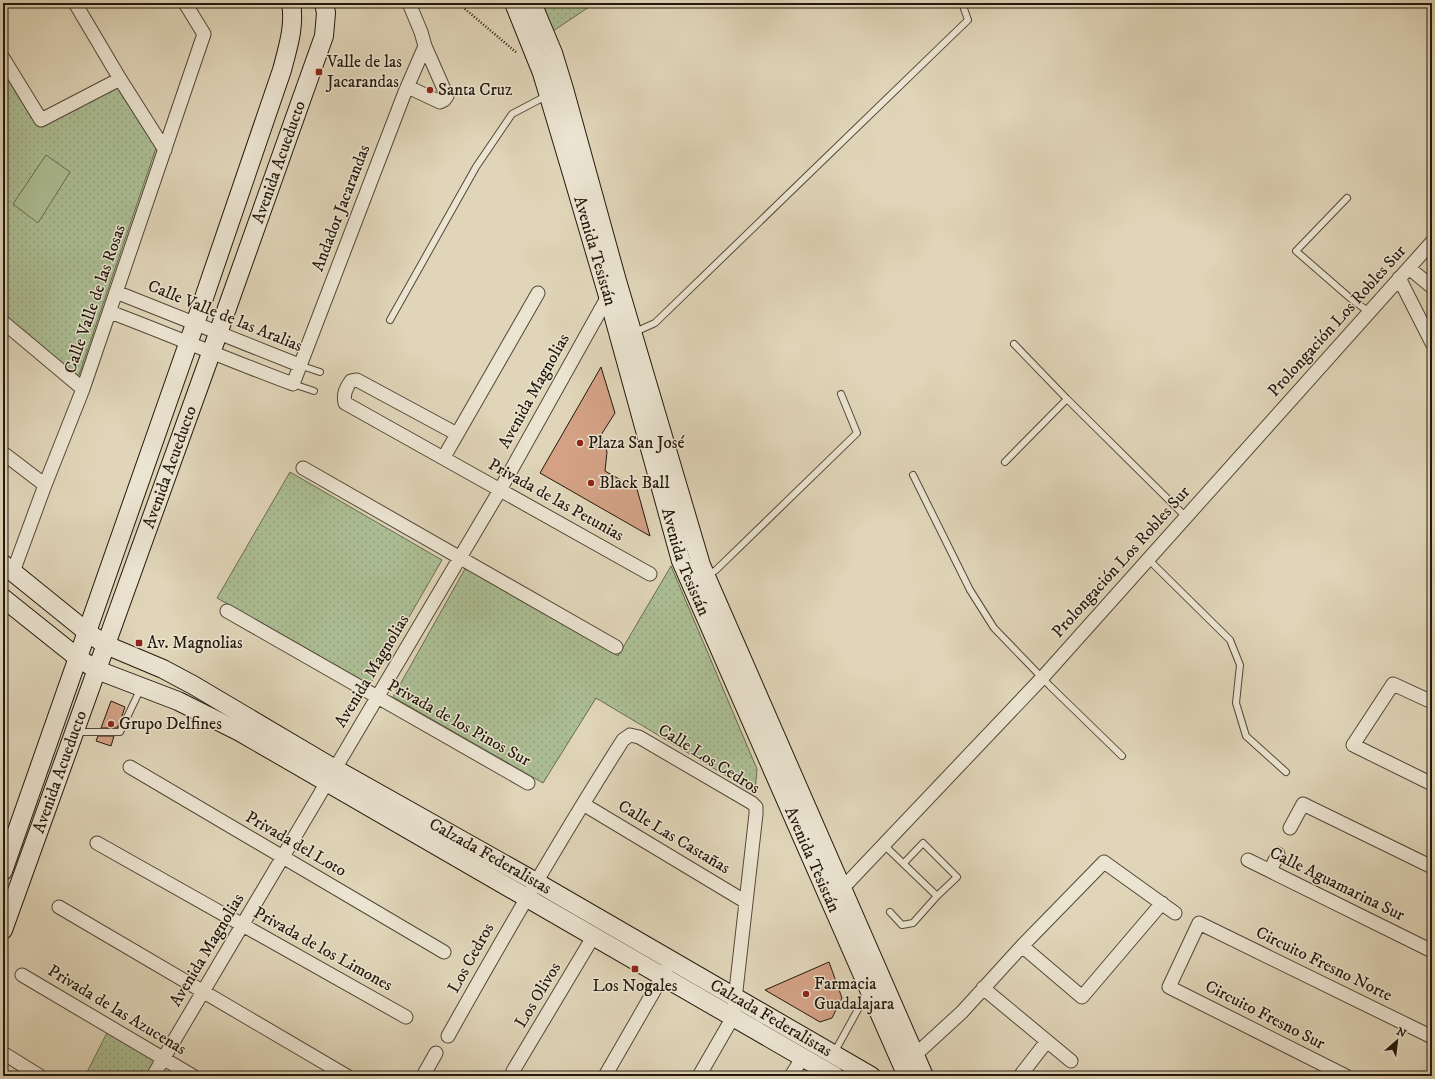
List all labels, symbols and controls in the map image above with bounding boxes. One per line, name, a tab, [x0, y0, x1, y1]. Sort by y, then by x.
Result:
place label: Valle de las Jacarandas	[325, 51, 402, 93]
marker: Valle de las Jacarandas	[314, 67, 324, 77]
place label: Santa Cruz	[438, 79, 513, 101]
marker: Santa Cruz	[425, 85, 435, 95]
street label: Avenida Acueducto	[247, 98, 311, 226]
street label: Andador Jacarandas	[307, 141, 375, 274]
street label: Avenida Tesistán	[568, 194, 621, 308]
street label: Calle Valle de las Rosas	[59, 221, 131, 376]
street label: Prolongación Los Robles Sur	[1263, 240, 1411, 401]
street label: Calle Valle de las Aralias	[145, 275, 306, 357]
street label: Avenida Magnolias	[493, 329, 575, 452]
street label: Avenida Acueducto	[138, 403, 202, 531]
place label: Plaza San José	[588, 432, 684, 454]
marker: Plaza San José	[575, 438, 585, 448]
street label: Privada de las Petunias	[484, 454, 628, 547]
place label: Black Ball	[599, 472, 670, 494]
marker: Black Ball	[586, 478, 596, 488]
street label: Prolongación Los Robles Sur	[1047, 481, 1195, 642]
street label: Avenida Tesistán	[656, 506, 715, 619]
street label: Avenida Magnolias	[330, 610, 415, 732]
place label: Av. Magnolias	[147, 632, 243, 654]
marker: Av. Magnolias	[134, 638, 144, 648]
street label: Privada de los Pinos Sur	[383, 674, 535, 772]
street label: Avenida Acueducto	[28, 708, 92, 836]
place label: Grupo Delfines	[119, 713, 222, 735]
marker: Grupo Delfines	[106, 719, 116, 729]
street label: Calle Los Cedros	[654, 719, 764, 799]
street label: Calle Las Castañas	[614, 795, 734, 879]
street label: Avenida Tesistán	[779, 803, 845, 916]
street label: Privada del Loto	[242, 806, 350, 882]
street label: Calzada Federalistas	[425, 813, 556, 900]
street label: Calle Aguamarina Sur	[1266, 842, 1409, 927]
street label: Avenida Magnolias	[165, 889, 250, 1011]
street label: Privada de los Limones	[250, 902, 397, 996]
street label: Los Cedros	[443, 919, 499, 997]
street label: Circuito Fresno Norte	[1252, 921, 1396, 1007]
street label: Los Olivos	[510, 958, 566, 1032]
street label: Privada de las Azucenas	[44, 960, 191, 1060]
marker: Los Nogales	[630, 964, 640, 974]
place label: Farmacia Guadalajara	[814, 973, 895, 1015]
street label: Calzada Federalistas	[706, 974, 836, 1062]
place label: Los Nogales	[593, 975, 678, 997]
street label: Circuito Fresno Sur	[1201, 975, 1329, 1055]
marker: Farmacia Guadalajara	[801, 989, 811, 999]
north arrow	[1377, 1021, 1417, 1061]
text: N	[1394, 1025, 1408, 1041]

